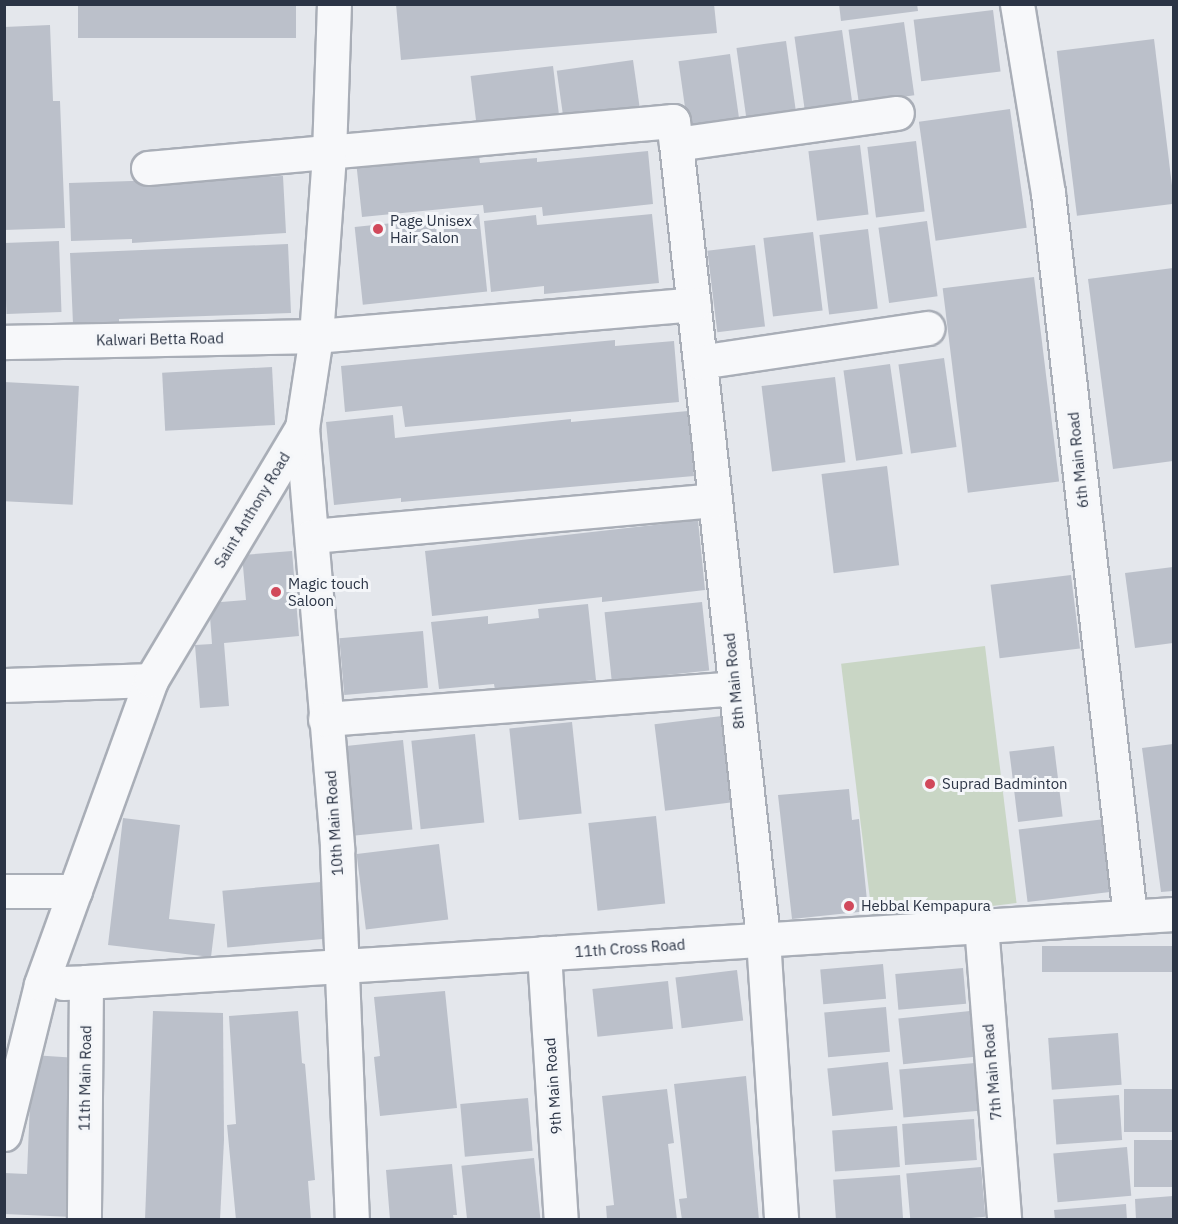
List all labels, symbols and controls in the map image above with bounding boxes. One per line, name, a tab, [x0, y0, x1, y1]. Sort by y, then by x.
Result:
place label: Page Unisex Hair Salon	[390, 211, 472, 246]
marker: Page Unisex Hair Salon	[371, 222, 385, 236]
street label: Kalwari Betta Road	[96, 329, 224, 349]
street label: 6th Main Road	[1064, 411, 1092, 509]
street label: Saint Anthony Road	[210, 449, 294, 571]
place label: Magic touch Saloon	[288, 574, 369, 609]
marker: Magic touch Saloon	[269, 585, 283, 599]
street label: 8th Main Road	[720, 632, 748, 730]
street label: 10th Main Road	[321, 770, 347, 876]
place label: Suprad Badminton	[942, 775, 1068, 793]
marker: Suprad Badminton	[923, 777, 937, 791]
place label: Hebbal Kempapura	[861, 897, 991, 915]
marker: Hebbal Kempapura	[842, 899, 856, 913]
street label: 11th Cross Road	[574, 935, 686, 961]
street label: 7th Main Road	[979, 1023, 1005, 1121]
street label: 11th Main Road	[75, 1025, 95, 1131]
street label: 9th Main Road	[541, 1037, 565, 1135]

